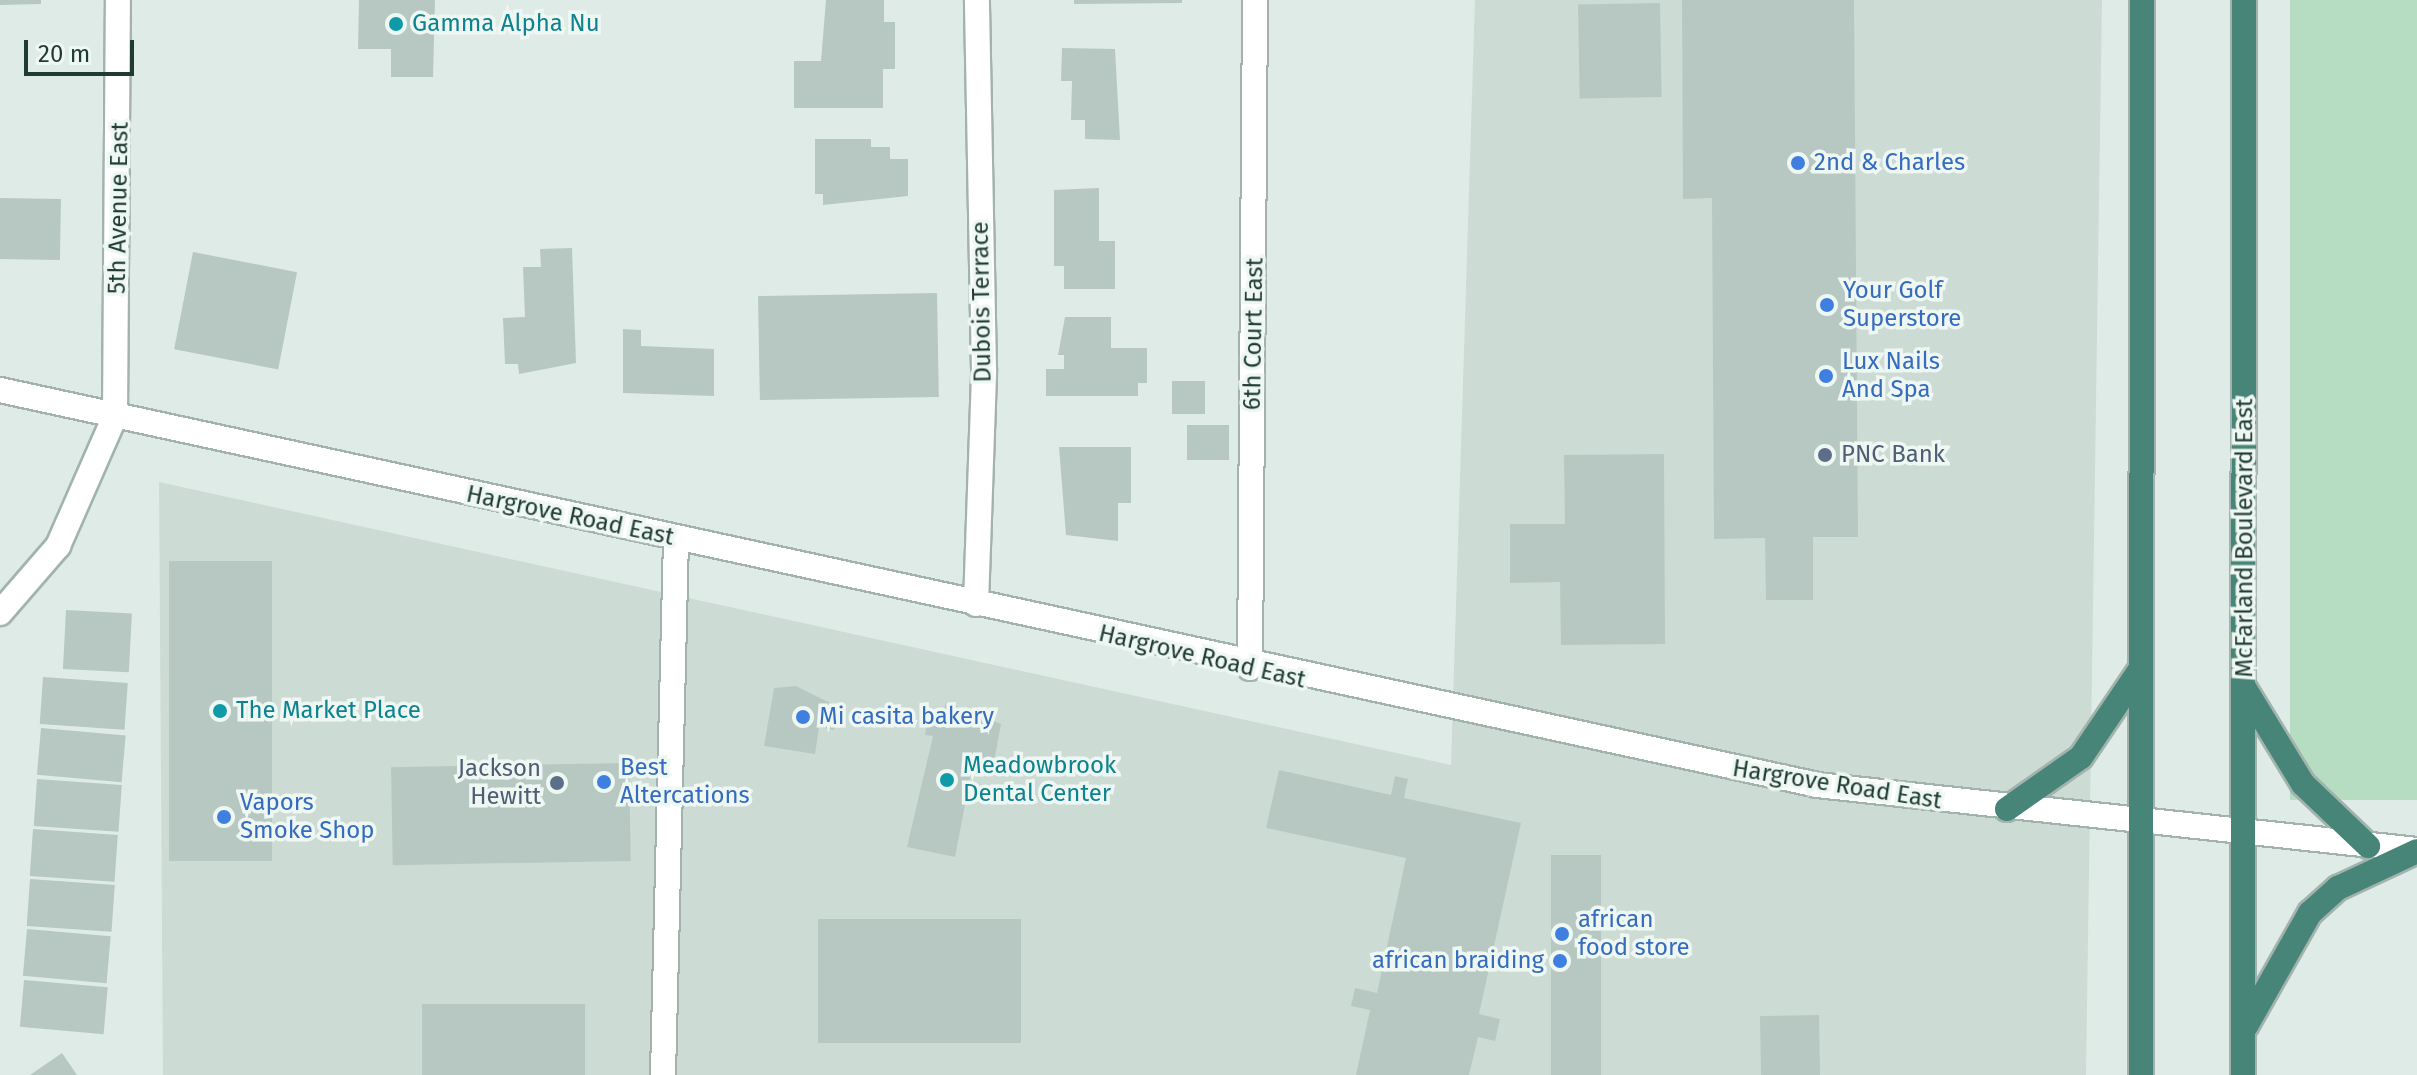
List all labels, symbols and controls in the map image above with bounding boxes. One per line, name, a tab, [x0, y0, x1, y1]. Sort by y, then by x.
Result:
place label: Gamma Alpha Nu	[412, 10, 600, 38]
marker: Gamma Alpha Nu	[387, 15, 405, 33]
scale bar	[28, 24, 138, 74]
text: 20 m	[38, 40, 90, 68]
street label: 5th Avenue East	[103, 122, 135, 294]
place label: 2nd & Charles	[1814, 149, 1965, 177]
marker: 2nd & Charles	[1789, 154, 1807, 172]
street label: Dubois Terrace	[966, 221, 998, 383]
street label: 6th Court East	[1238, 258, 1270, 410]
place label: Your Golf Superstore	[1843, 277, 1961, 333]
marker: Your Golf Superstore	[1818, 296, 1836, 314]
place label: Lux Nails And Spa	[1842, 348, 1940, 404]
marker: Lux Nails And Spa	[1817, 367, 1835, 385]
street label: McFarland Boulevard East	[2231, 399, 2259, 677]
place label: PNC Bank	[1841, 441, 1945, 469]
marker: PNC Bank	[1816, 446, 1834, 464]
street label: Hargrove Road East	[464, 480, 676, 552]
street label: Hargrove Road East	[1096, 619, 1308, 695]
place label: The Market Place	[236, 697, 421, 725]
marker: The Market Place	[211, 702, 229, 720]
place label: Mi casita bakery	[819, 703, 994, 731]
marker: Mi casita bakery	[794, 708, 812, 726]
place label: Meadowbrook Dental Center	[963, 752, 1116, 808]
place label: Best Altercations	[620, 754, 750, 810]
street label: Hargrove Road East	[1730, 754, 1944, 816]
place label: Jackson Hewitt	[458, 755, 541, 811]
marker: Meadowbrook Dental Center	[938, 771, 956, 789]
marker: Best Altercations	[595, 773, 613, 791]
marker: Jackson Hewitt	[548, 774, 566, 792]
place label: Vapors Smoke Shop	[240, 789, 375, 845]
marker: Vapors Smoke Shop	[215, 808, 233, 826]
place label: african food store	[1578, 906, 1690, 962]
marker: african food store	[1553, 925, 1571, 943]
place label: african braiding	[1372, 947, 1544, 975]
marker: african braiding	[1551, 952, 1569, 970]

